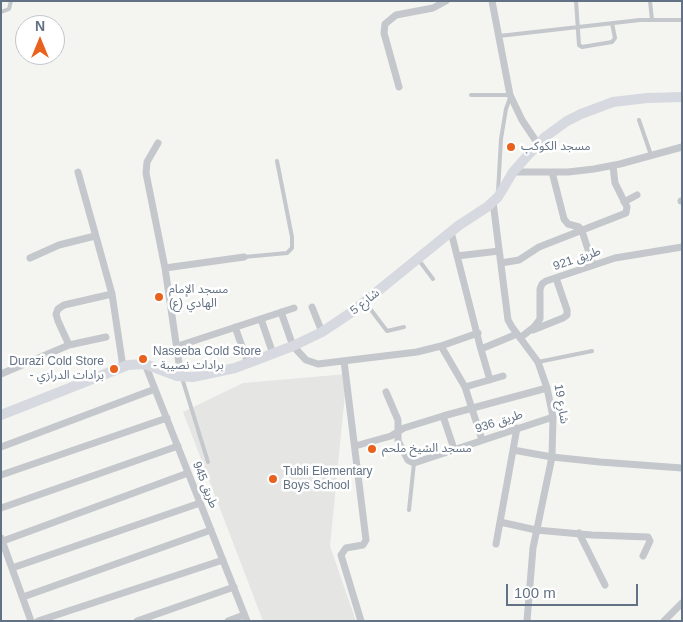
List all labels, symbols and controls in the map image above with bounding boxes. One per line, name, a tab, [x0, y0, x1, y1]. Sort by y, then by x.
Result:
north arrow	[15, 15, 65, 65]
text: N	[35, 18, 45, 34]
place label: مسجد الكوكب	[521, 140, 591, 154]
marker: مسجد الكوكب	[505, 141, 517, 153]
street label: طريق 921	[551, 244, 603, 274]
place label: مسجد الإمام الهادي (ع)	[169, 283, 228, 311]
street label: شارع 5	[347, 286, 383, 318]
marker: مسجد الإمام الهادي (ع)	[153, 291, 165, 303]
place label: Naseeba Cold Store - برادات نصيبة	[153, 345, 261, 373]
marker: Naseeba Cold Store - برادات نصيبة	[137, 353, 149, 365]
place label: Durazi Cold Store - برادات الدرازي	[9, 355, 104, 383]
marker: Durazi Cold Store - برادات الدرازي	[108, 363, 120, 375]
street label: شارع 19	[551, 383, 571, 425]
street label: طريق 936	[473, 408, 525, 436]
place label: مسجد الشيخ ملحم	[382, 442, 472, 456]
marker: مسجد الشيخ ملحم	[366, 443, 378, 455]
street label: طريق 945	[189, 460, 221, 510]
place label: Tubli Elementary Boys School	[283, 465, 373, 493]
marker: Tubli Elementary Boys School	[267, 473, 279, 485]
scale bar	[508, 574, 640, 606]
text: 100 m	[514, 584, 556, 601]

